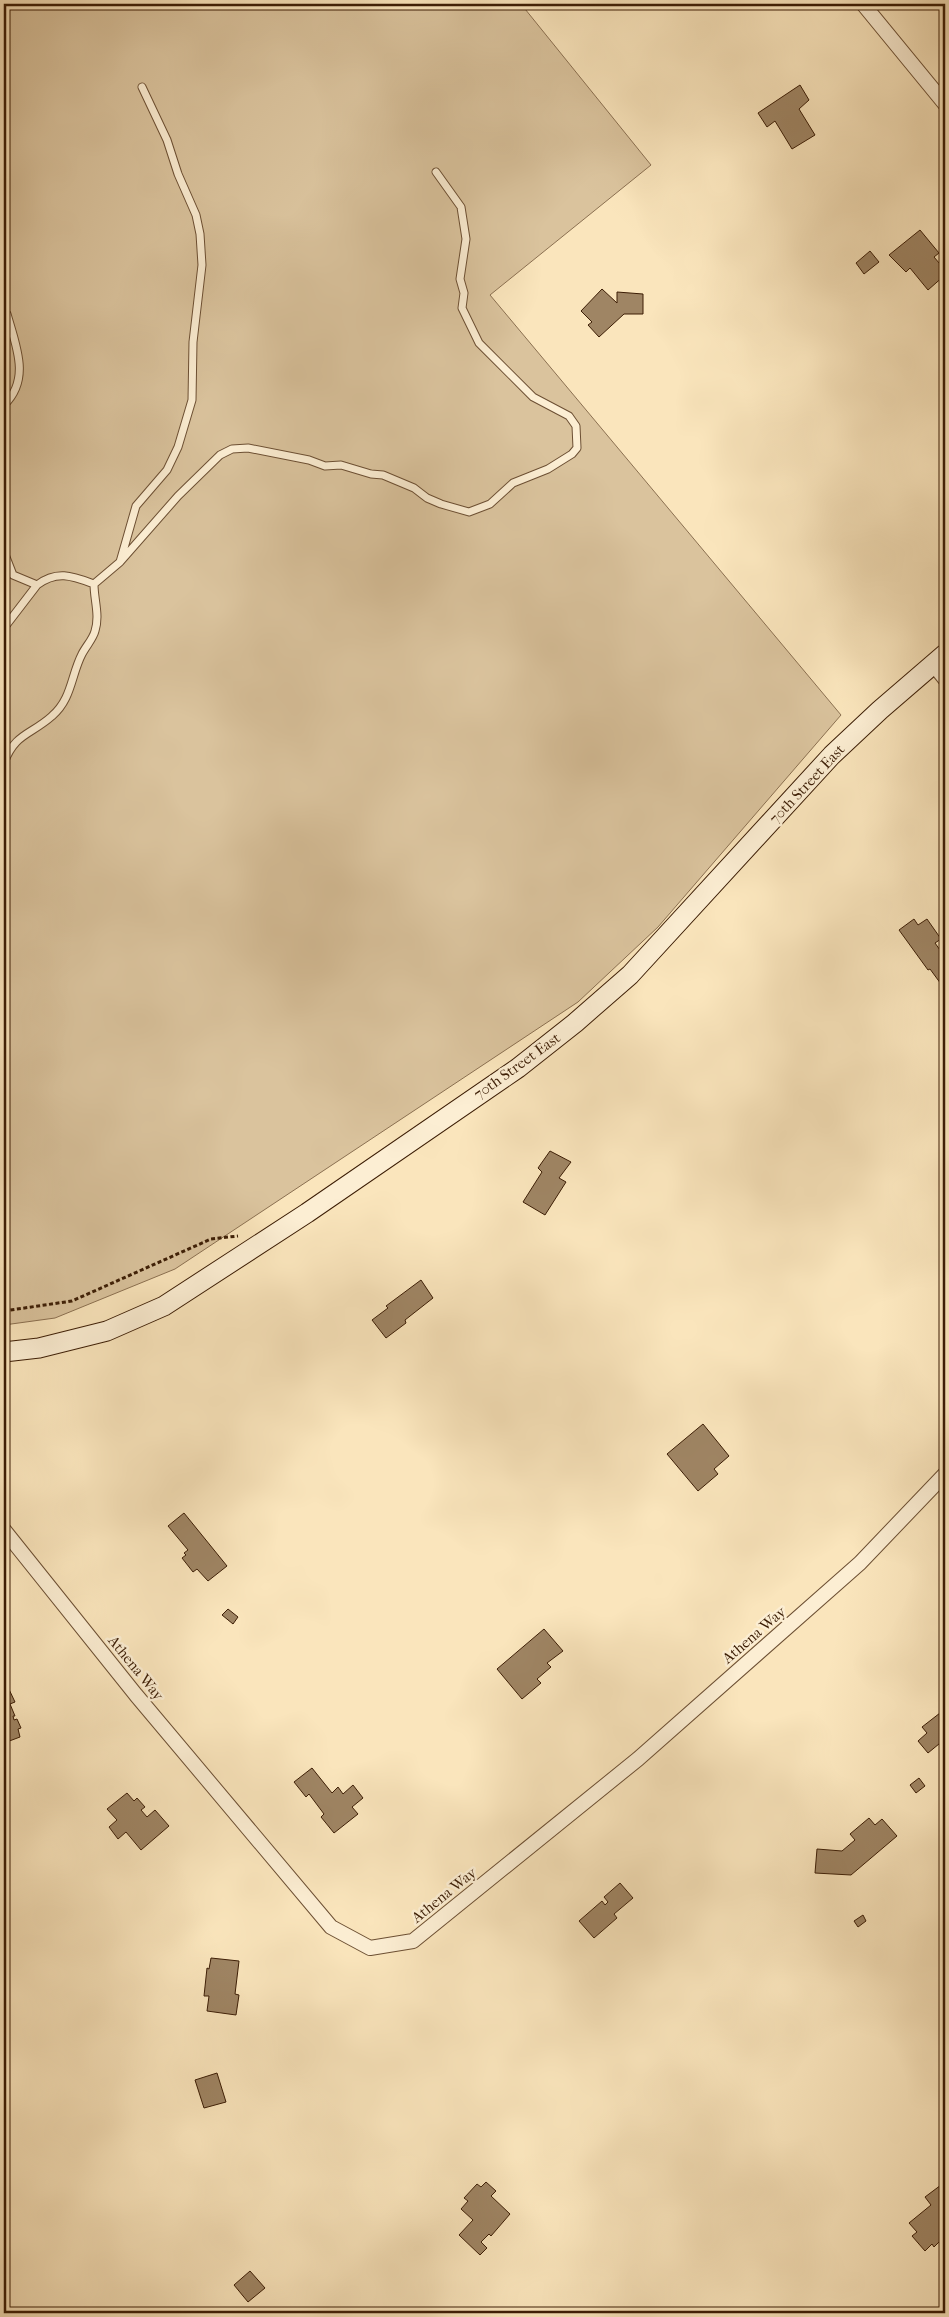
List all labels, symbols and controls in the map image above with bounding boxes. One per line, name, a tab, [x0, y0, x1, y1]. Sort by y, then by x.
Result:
street label: 70th Street East	[766, 740, 849, 828]
street label: 70th Street East	[470, 1028, 564, 1103]
street label: Athena Way	[718, 1602, 790, 1668]
street label: Athena Way	[104, 1631, 168, 1705]
street label: Athena Way	[407, 1863, 481, 1927]

